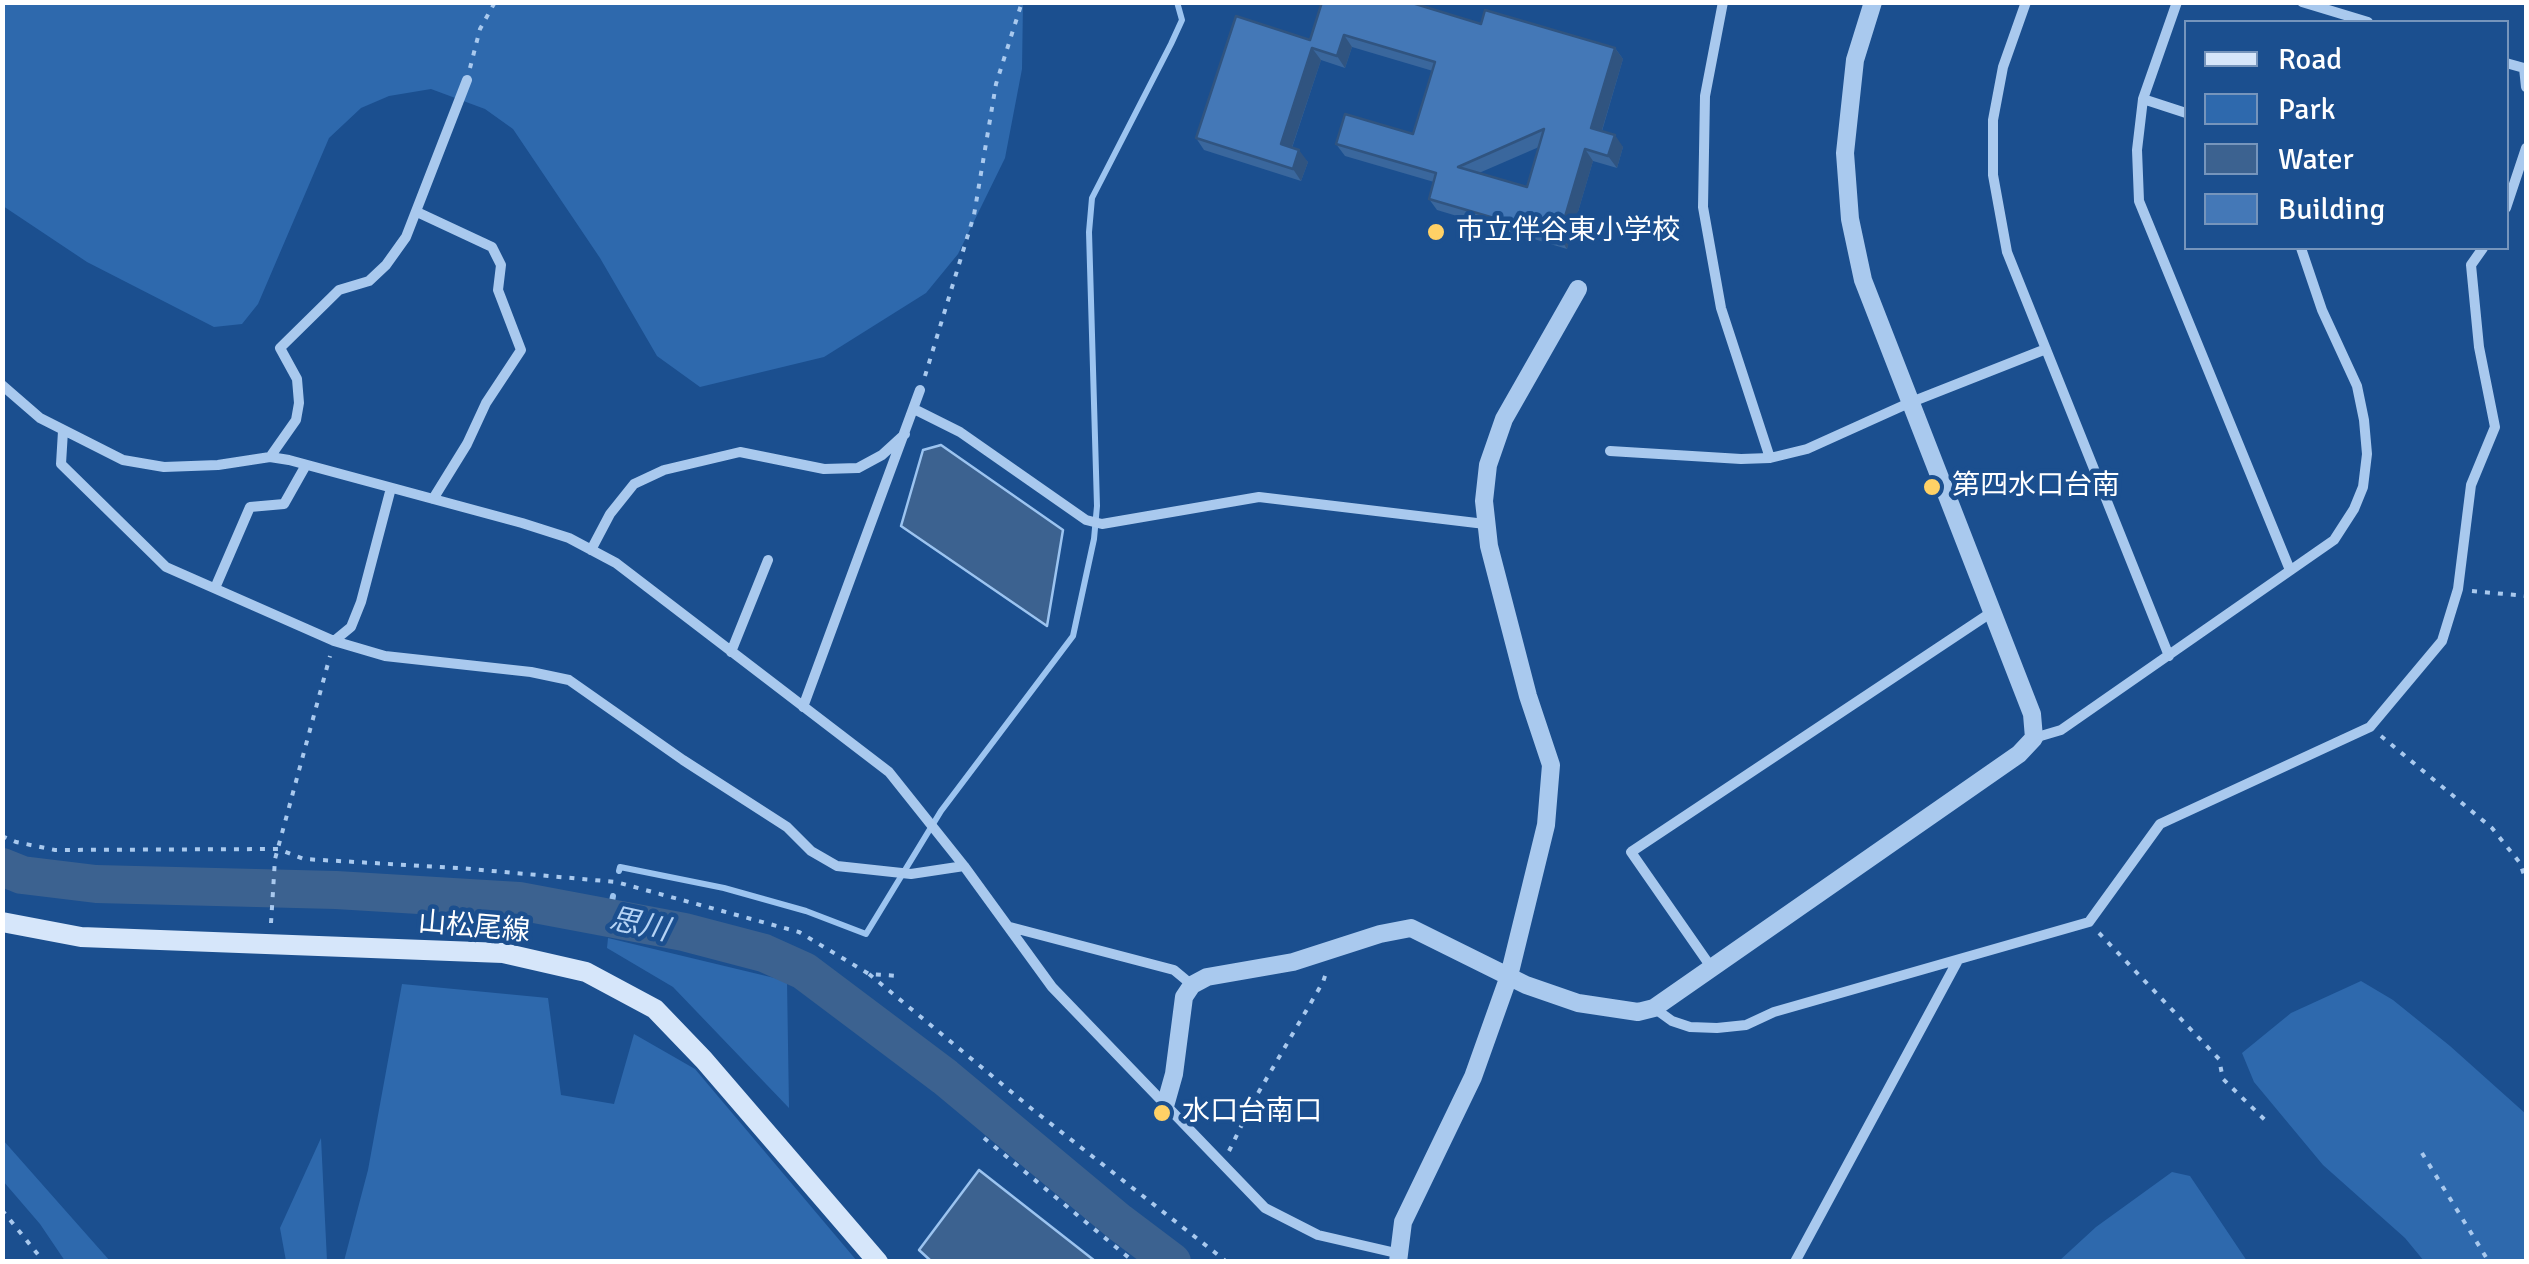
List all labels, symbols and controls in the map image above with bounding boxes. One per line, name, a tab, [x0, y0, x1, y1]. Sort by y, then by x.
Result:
legend	[2184, 20, 2509, 250]
text: Road	[2278, 41, 2342, 78]
text: Park	[2278, 91, 2336, 128]
text: Water	[2278, 141, 2354, 178]
text: Building	[2278, 191, 2385, 228]
place label: 市立伴谷東小学校	[1456, 215, 1680, 249]
marker: 市立伴谷東小学校	[1425, 221, 1447, 243]
place label: 第四水口台南	[1952, 470, 2120, 504]
marker: 第四水口台南	[1921, 476, 1943, 498]
water label: 思川	[606, 902, 672, 950]
street label: 山松尾線	[417, 906, 531, 950]
place label: 水口台南口	[1182, 1096, 1322, 1130]
marker: 水口台南口	[1151, 1102, 1173, 1124]

